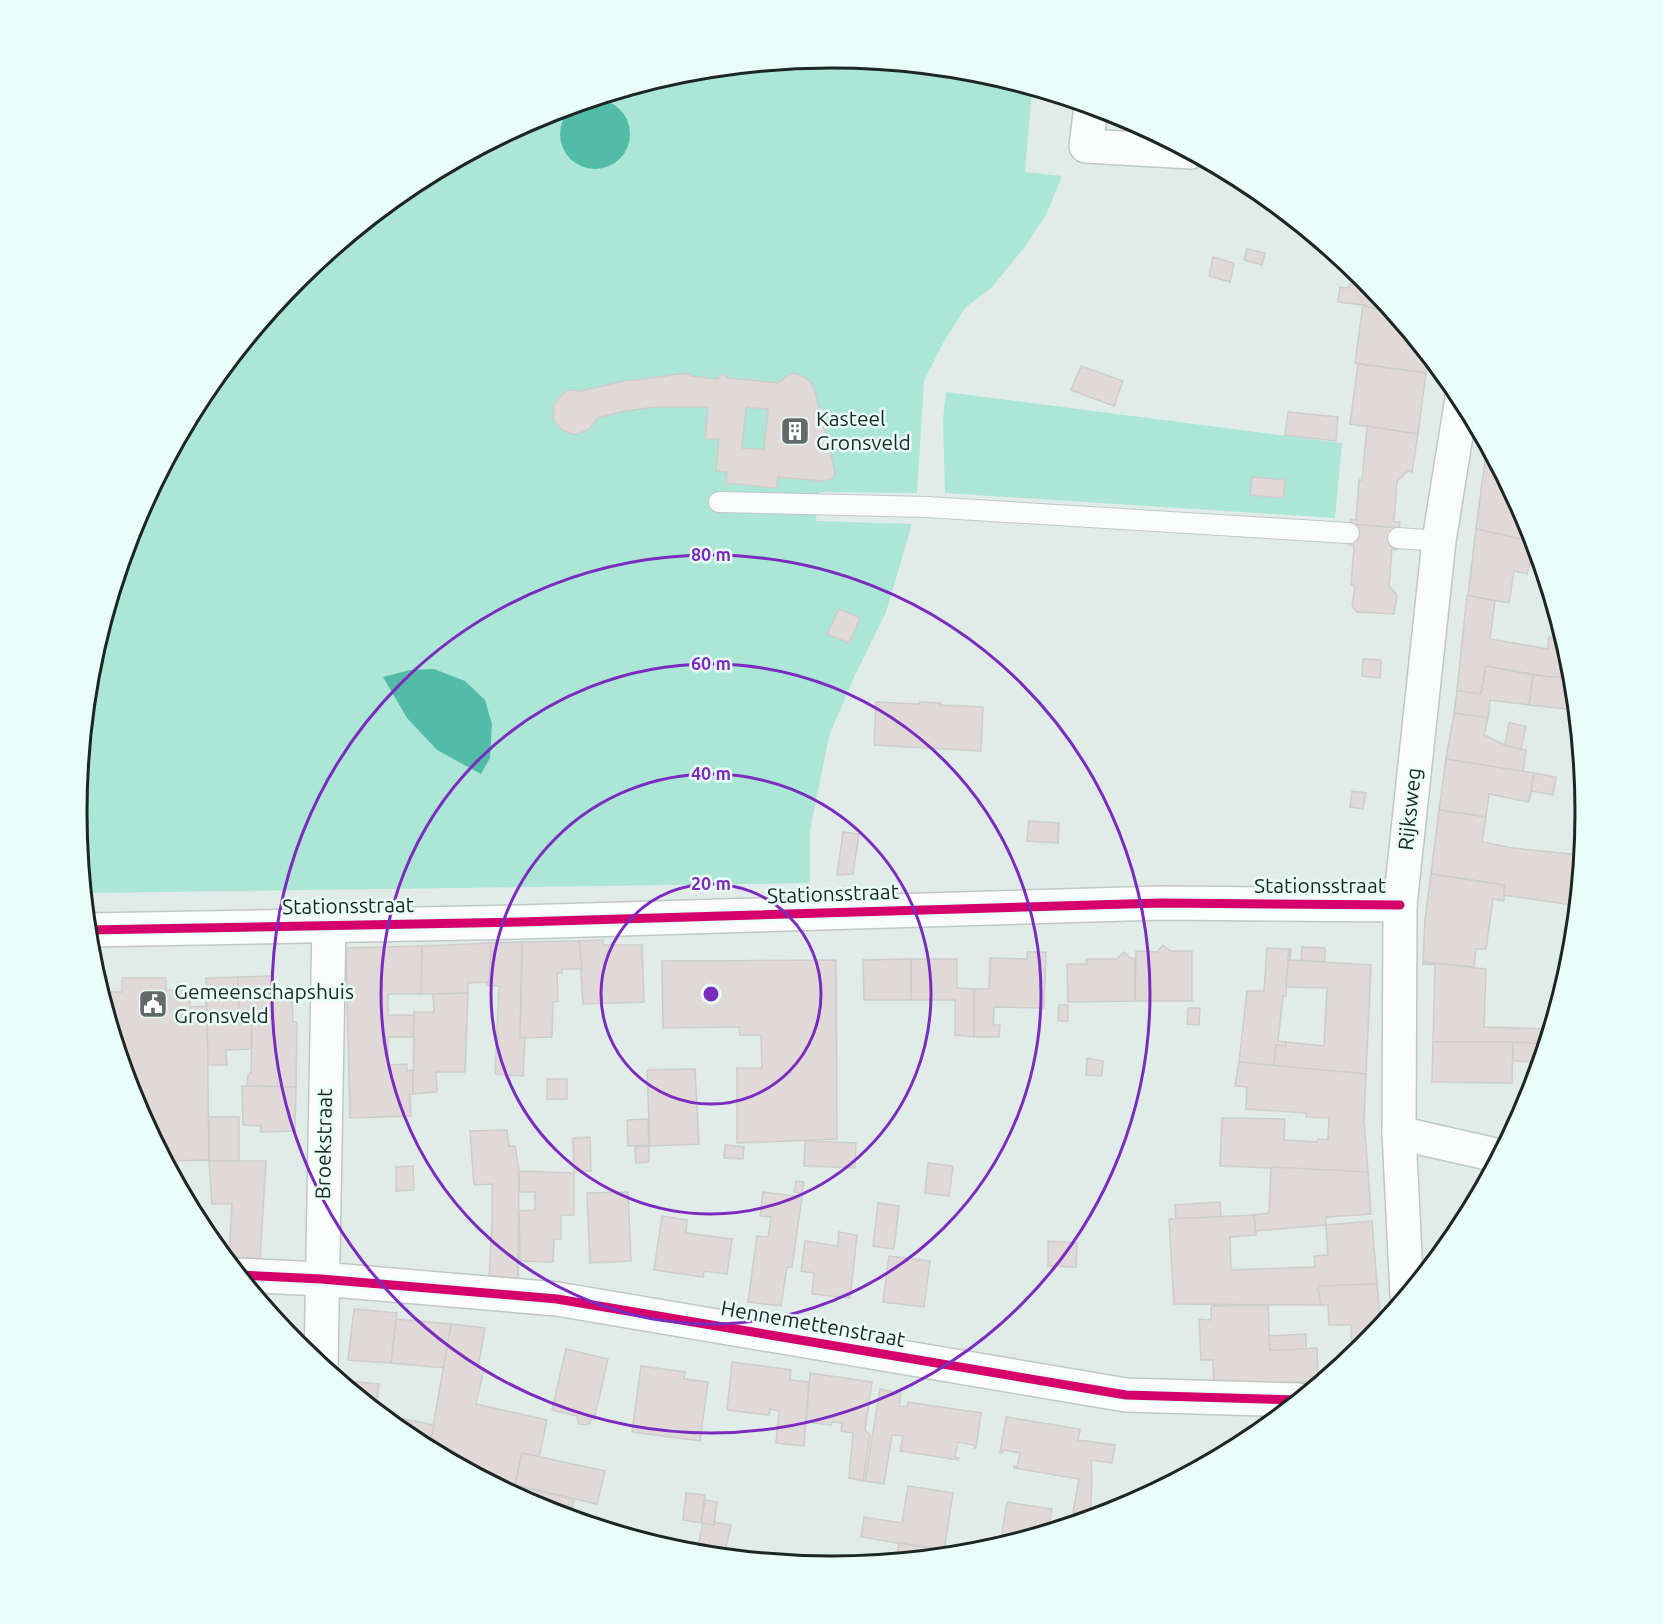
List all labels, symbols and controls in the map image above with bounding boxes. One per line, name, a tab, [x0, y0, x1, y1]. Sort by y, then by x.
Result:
place label: Kasteel Gronsveld	[816, 406, 911, 454]
building icon: Kasteel Gronsveld	[779, 415, 811, 447]
text: 80 m	[691, 544, 731, 564]
text: 60 m	[691, 653, 731, 673]
text: 40 m	[691, 763, 731, 783]
street label: Rijksweg	[1393, 766, 1425, 851]
text: 20 m	[691, 873, 731, 893]
street label: Stationsstraat	[1254, 873, 1386, 897]
street label: Stationsstraat	[767, 879, 899, 907]
street label: Stationsstraat	[282, 892, 414, 918]
place label: Gemeenschapshuis Gronsveld	[174, 979, 354, 1027]
centre of rings	[701, 984, 721, 1004]
public building icon: Gemeenschapshuis Gronsveld	[137, 988, 169, 1020]
street label: Broekstraat	[310, 1088, 336, 1200]
street label: Hennemettenstraat	[719, 1295, 907, 1351]

